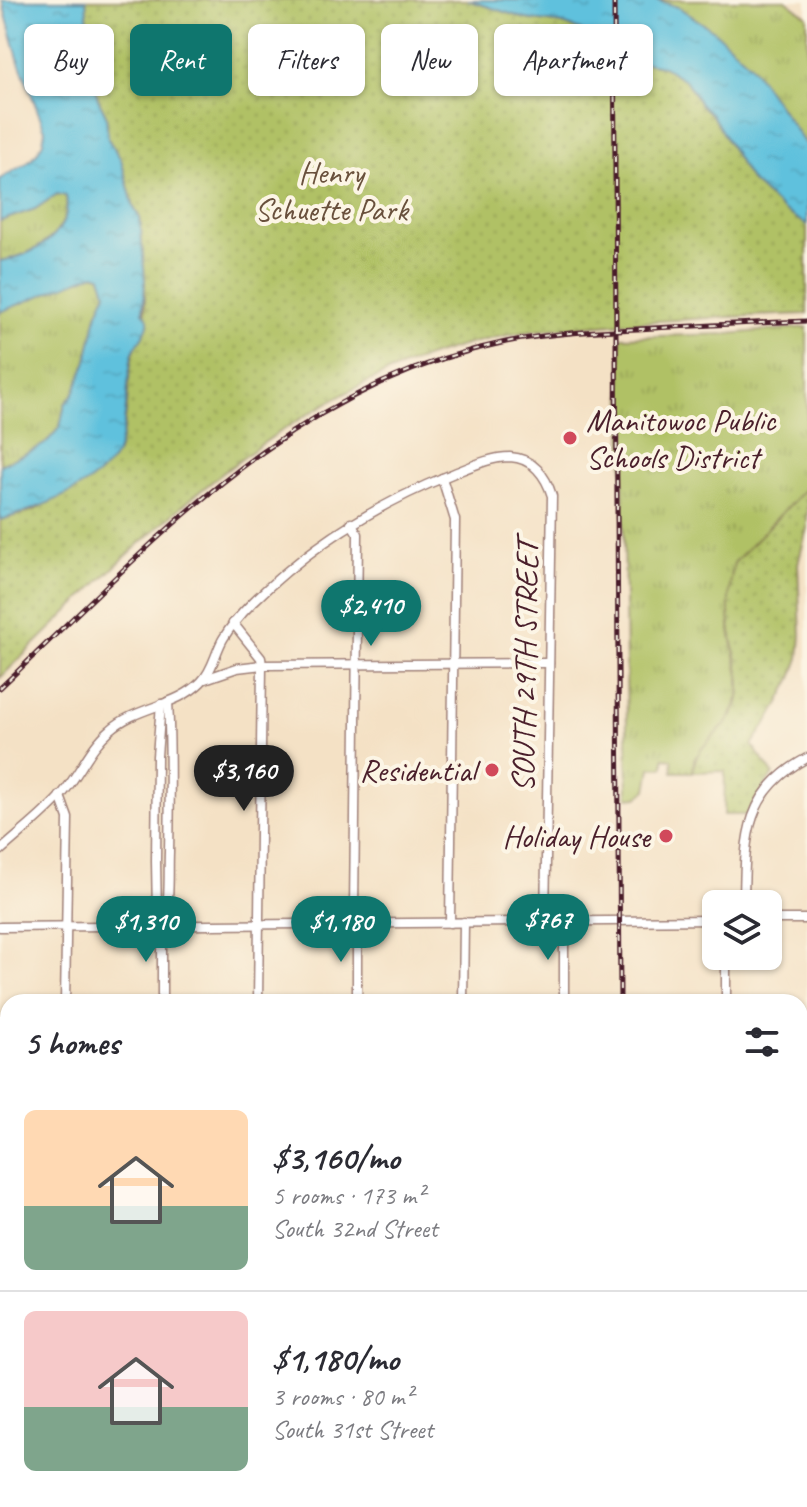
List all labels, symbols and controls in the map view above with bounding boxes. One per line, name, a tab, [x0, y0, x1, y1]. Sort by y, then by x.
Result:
chip: Buy	[24, 24, 114, 96]
chip: Rent	[130, 24, 232, 96]
chip: Filters	[248, 24, 365, 96]
chip: New	[381, 24, 478, 96]
chip: Apartment	[494, 24, 653, 96]
park label: Henry Schuette Park	[254, 152, 410, 230]
place label: Manitowoc Public Schools District	[586, 400, 777, 478]
marker: Manitowoc Public Schools District	[561, 429, 579, 447]
street label: SOUTH 29TH STREET	[502, 531, 548, 792]
pin: $2,410	[306, 580, 436, 648]
text: $2,410	[339, 589, 403, 622]
pin: $3,160	[179, 745, 309, 813]
place label: Residential	[359, 750, 482, 791]
text: $3,160	[212, 754, 276, 787]
marker: Residential	[483, 761, 501, 779]
place label: Holiday House	[502, 816, 653, 857]
marker: Holiday House	[657, 827, 675, 845]
map controls	[702, 890, 782, 970]
button: layers	[702, 890, 782, 970]
pin: $767	[501, 894, 595, 962]
pin: $1,310	[81, 896, 211, 964]
pin: $1,180	[276, 896, 406, 964]
text: $767	[524, 903, 572, 936]
text: $1,310	[114, 905, 178, 938]
text: $1,180	[309, 905, 373, 938]
icon: filters	[740, 1020, 784, 1064]
text: 5 homes	[24, 1021, 119, 1064]
text: $3,160/mo	[272, 1136, 400, 1179]
icon: home	[88, 1142, 184, 1238]
text: 5 rooms · 173 m²	[272, 1179, 424, 1212]
text: South 32nd Street	[272, 1212, 438, 1245]
text: $1,180/mo	[272, 1337, 399, 1380]
icon: home	[88, 1343, 184, 1439]
text: 3 rooms · 80 m²	[272, 1380, 413, 1413]
text: South 31st Street	[272, 1413, 433, 1446]

